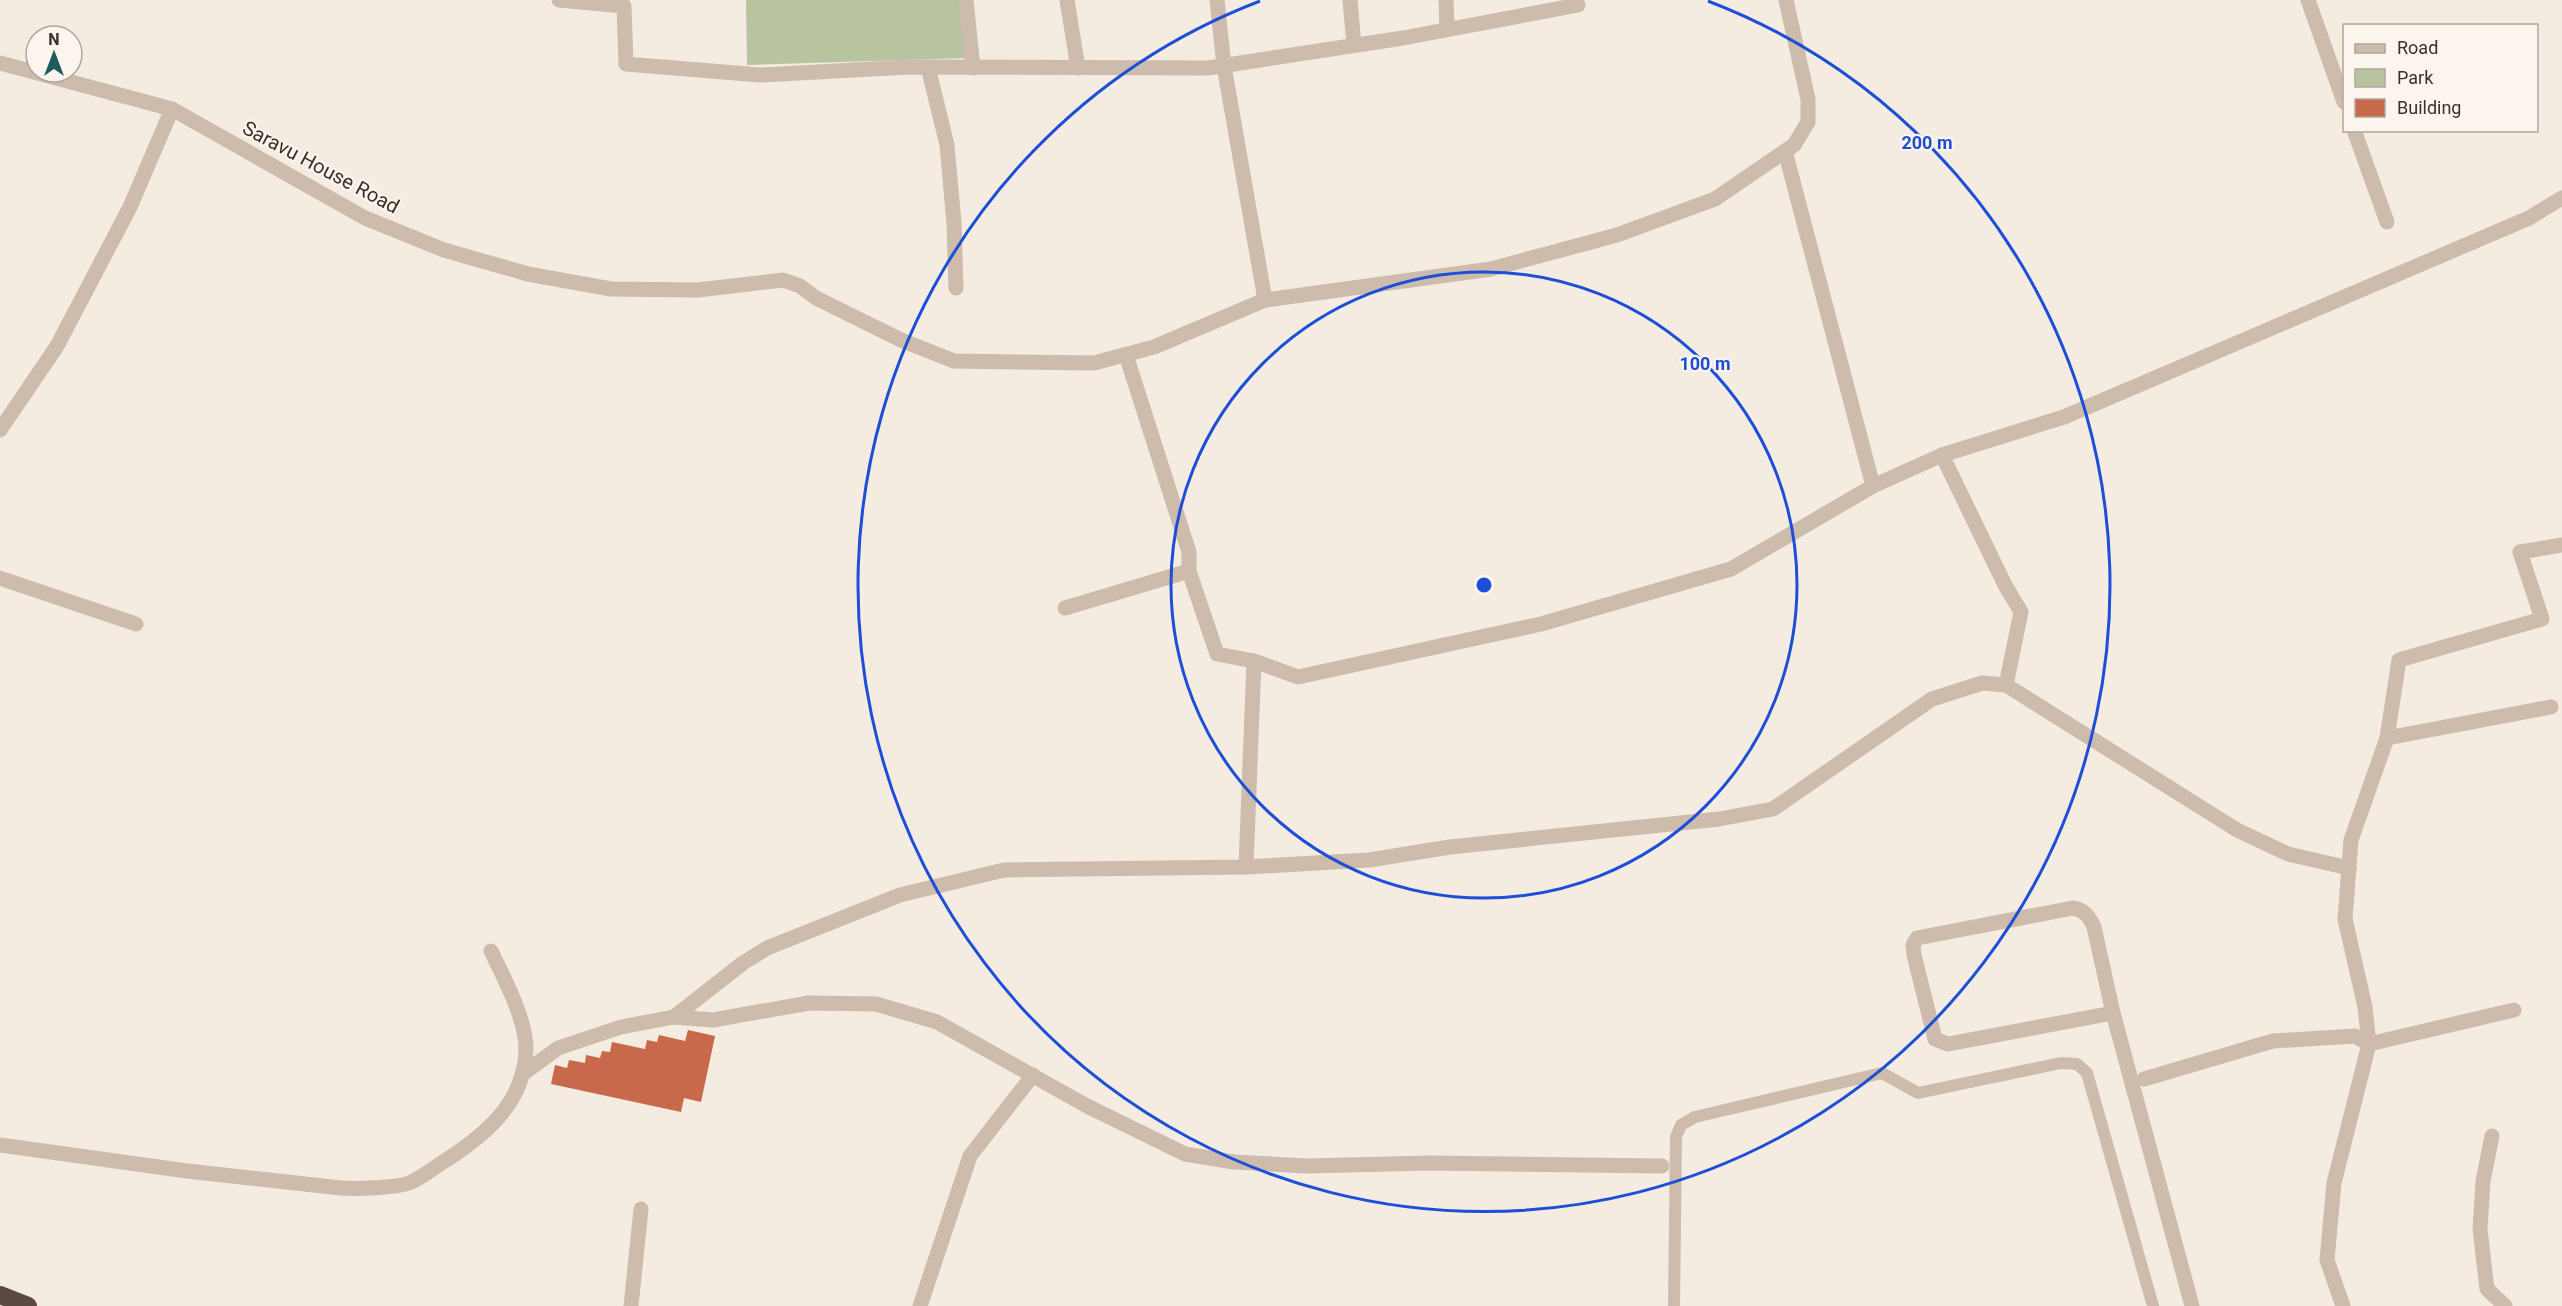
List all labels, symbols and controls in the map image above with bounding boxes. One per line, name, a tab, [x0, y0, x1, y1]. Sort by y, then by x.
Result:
north arrow	[24, 24, 84, 84]
legend	[2343, 24, 2538, 132]
text: N	[48, 30, 60, 49]
text: Road	[2397, 37, 2438, 58]
text: Park	[2397, 67, 2434, 88]
text: Building	[2397, 97, 2461, 118]
street label: Saravu House Road	[239, 116, 403, 218]
text: 200 m	[1901, 132, 1953, 153]
text: 100 m	[1679, 353, 1731, 374]
centre of rings	[1474, 575, 1494, 595]

